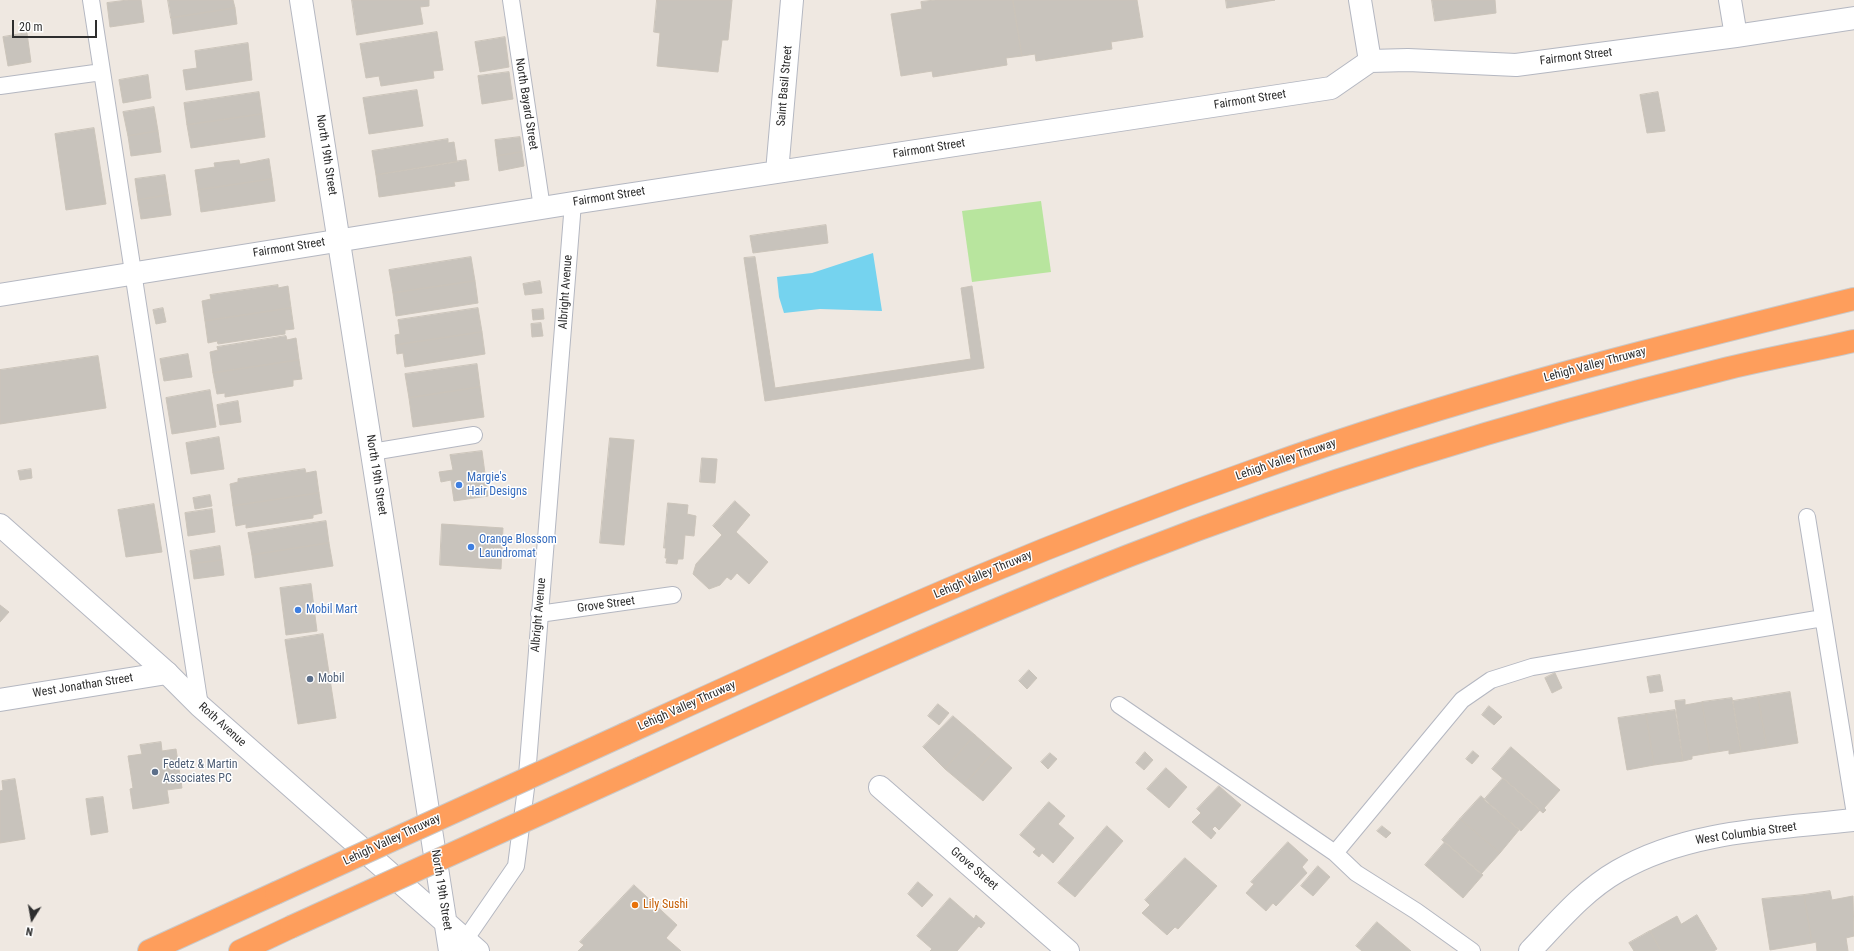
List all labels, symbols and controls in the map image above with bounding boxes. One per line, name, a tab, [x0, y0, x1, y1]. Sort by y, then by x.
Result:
scale bar	[14, 12, 99, 38]
text: 20 m	[19, 20, 43, 34]
street label: Saint Basil Street	[774, 45, 796, 127]
street label: Fairmont Street	[1539, 45, 1613, 69]
street label: North Bayard Street	[512, 57, 540, 151]
street label: Fairmont Street	[1213, 87, 1287, 113]
street label: North 19th Street	[313, 114, 339, 196]
street label: Fairmont Street	[892, 136, 966, 162]
street label: Fairmont Street	[572, 184, 646, 210]
street label: Fairmont Street	[252, 235, 326, 261]
street label: Albright Avenue	[556, 254, 576, 330]
street label: Lehigh Valley Thruway	[1542, 344, 1648, 386]
street label: North 19th Street	[363, 434, 389, 516]
street label: Lehigh Valley Thruway	[1234, 436, 1338, 484]
place label: Margie's Hair Designs	[467, 471, 527, 499]
marker: Margie's Hair Designs	[454, 480, 464, 490]
place label: Orange Blossom Laundromat	[479, 533, 557, 561]
marker: Orange Blossom Laundromat	[466, 542, 476, 552]
street label: Lehigh Valley Thruway	[932, 548, 1034, 602]
street label: Albright Avenue	[529, 577, 549, 653]
street label: Grove Street	[576, 594, 636, 616]
place label: Mobil Mart	[306, 603, 358, 617]
marker: Mobil Mart	[293, 605, 303, 615]
street label: West Jonathan Street	[32, 671, 134, 701]
place label: Mobil	[318, 672, 345, 686]
marker: Mobil	[305, 674, 315, 684]
street label: Lehigh Valley Thruway	[636, 678, 738, 734]
street label: Roth Avenue	[195, 700, 249, 750]
place label: Fedetz & Martin Associates PC	[163, 758, 238, 786]
marker: Fedetz & Martin Associates PC	[150, 767, 160, 777]
street label: Lehigh Valley Thruway	[341, 811, 443, 869]
street label: West Columbia Street	[1694, 820, 1798, 848]
street label: Grove Street	[947, 845, 1001, 893]
street label: North 19th Street	[428, 849, 454, 931]
place label: Lily Sushi	[643, 898, 688, 912]
north arrow	[12, 899, 52, 939]
marker: Lily Sushi	[630, 900, 640, 910]
text: N	[25, 924, 34, 938]

